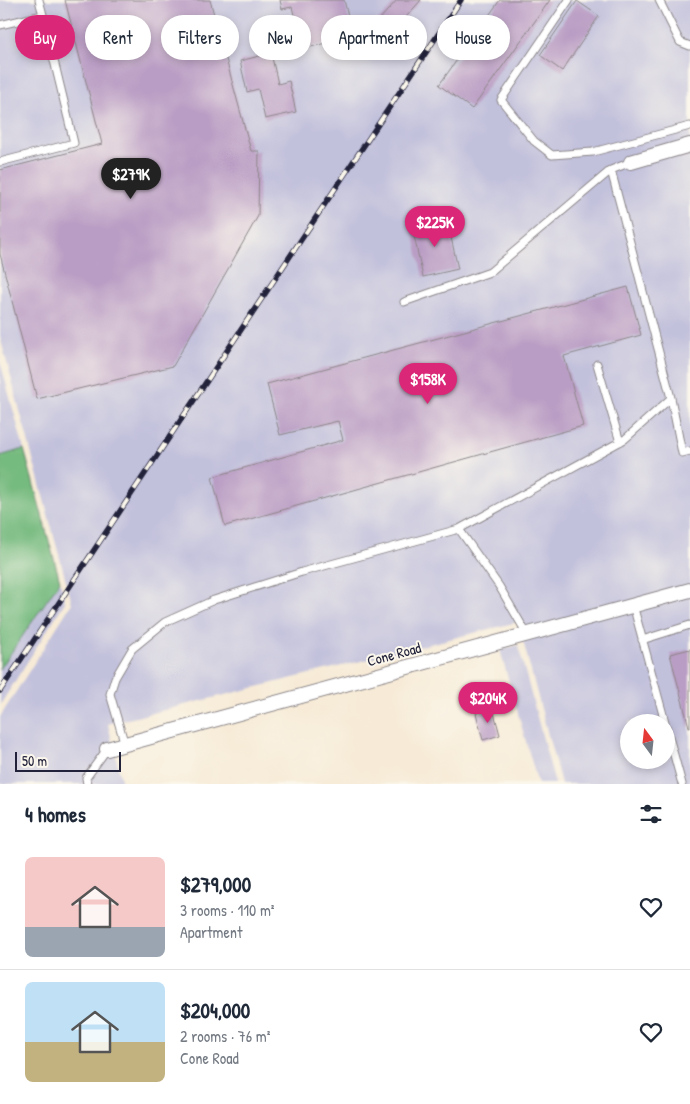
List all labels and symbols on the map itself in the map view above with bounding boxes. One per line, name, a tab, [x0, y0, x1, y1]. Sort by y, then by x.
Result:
pin: $279K	[96, 158, 166, 200]
pin: $225K	[400, 206, 470, 248]
pin: $158K	[393, 362, 463, 405]
street label: Cone Road	[365, 637, 423, 671]
pin: $204K	[453, 682, 523, 724]
north arrow	[620, 714, 675, 769]
scale bar	[15, 749, 121, 772]

